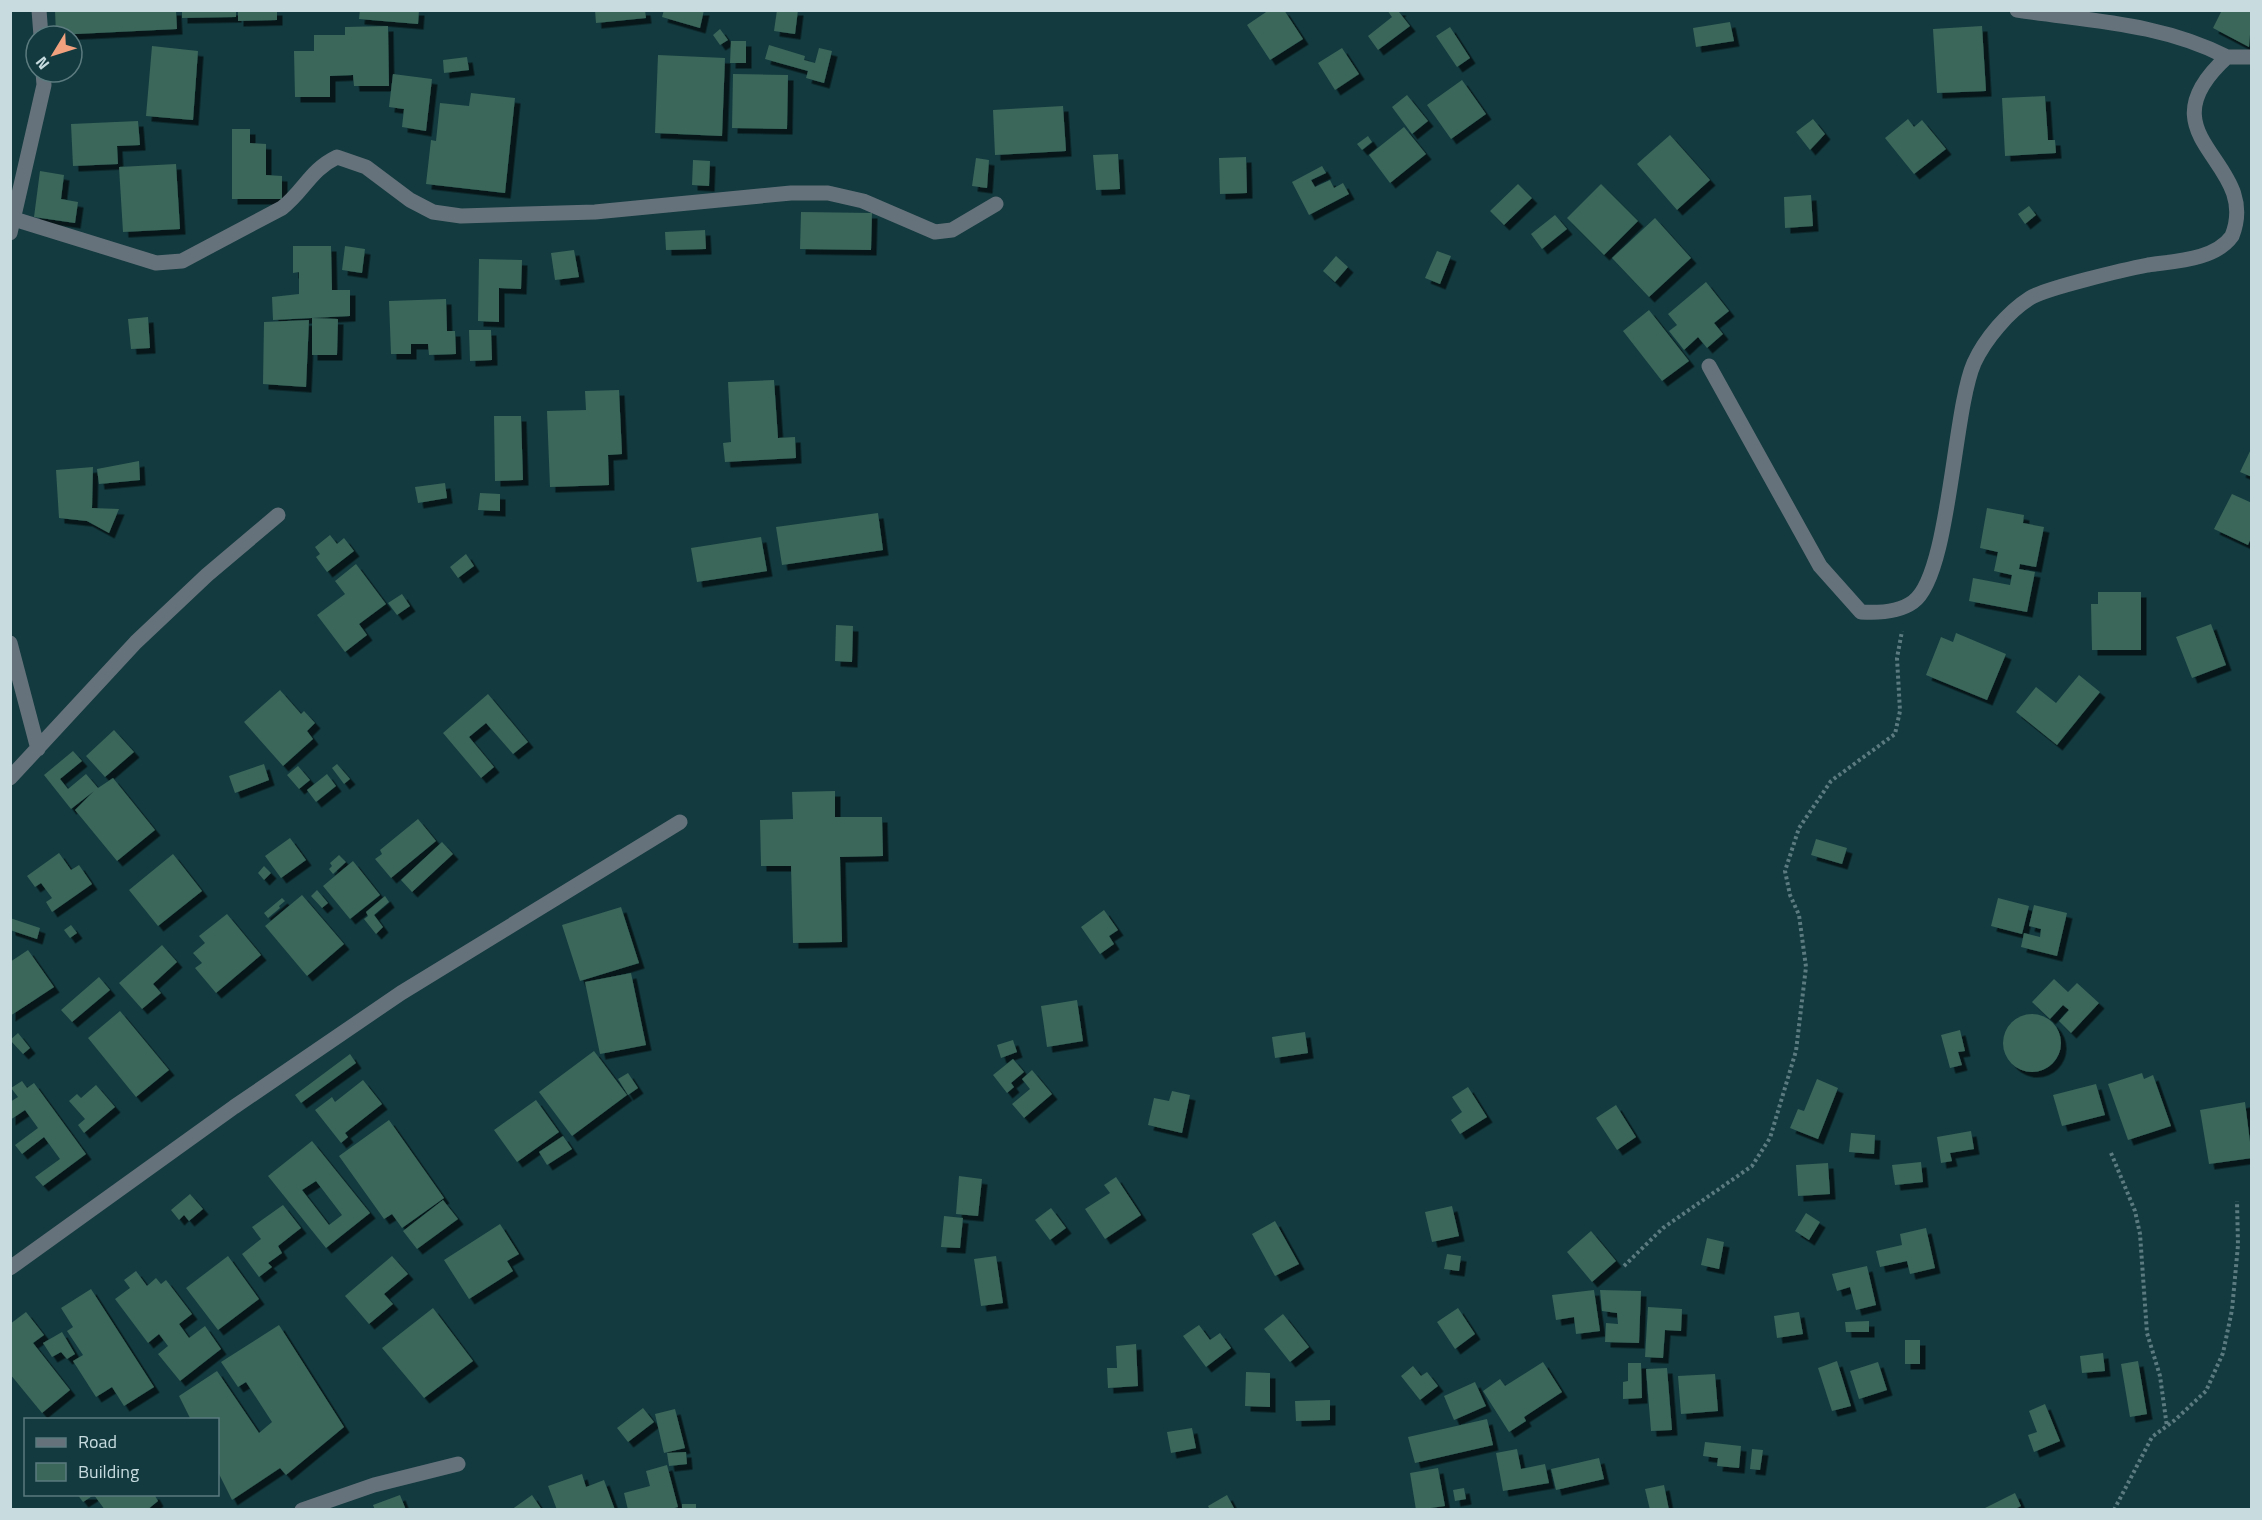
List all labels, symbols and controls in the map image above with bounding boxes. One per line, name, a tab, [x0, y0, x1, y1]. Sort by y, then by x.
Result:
north arrow	[24, 24, 84, 84]
text: N	[29, 51, 55, 75]
legend	[24, 1418, 219, 1496]
text: Road	[78, 1428, 117, 1455]
text: Building	[78, 1458, 139, 1485]

